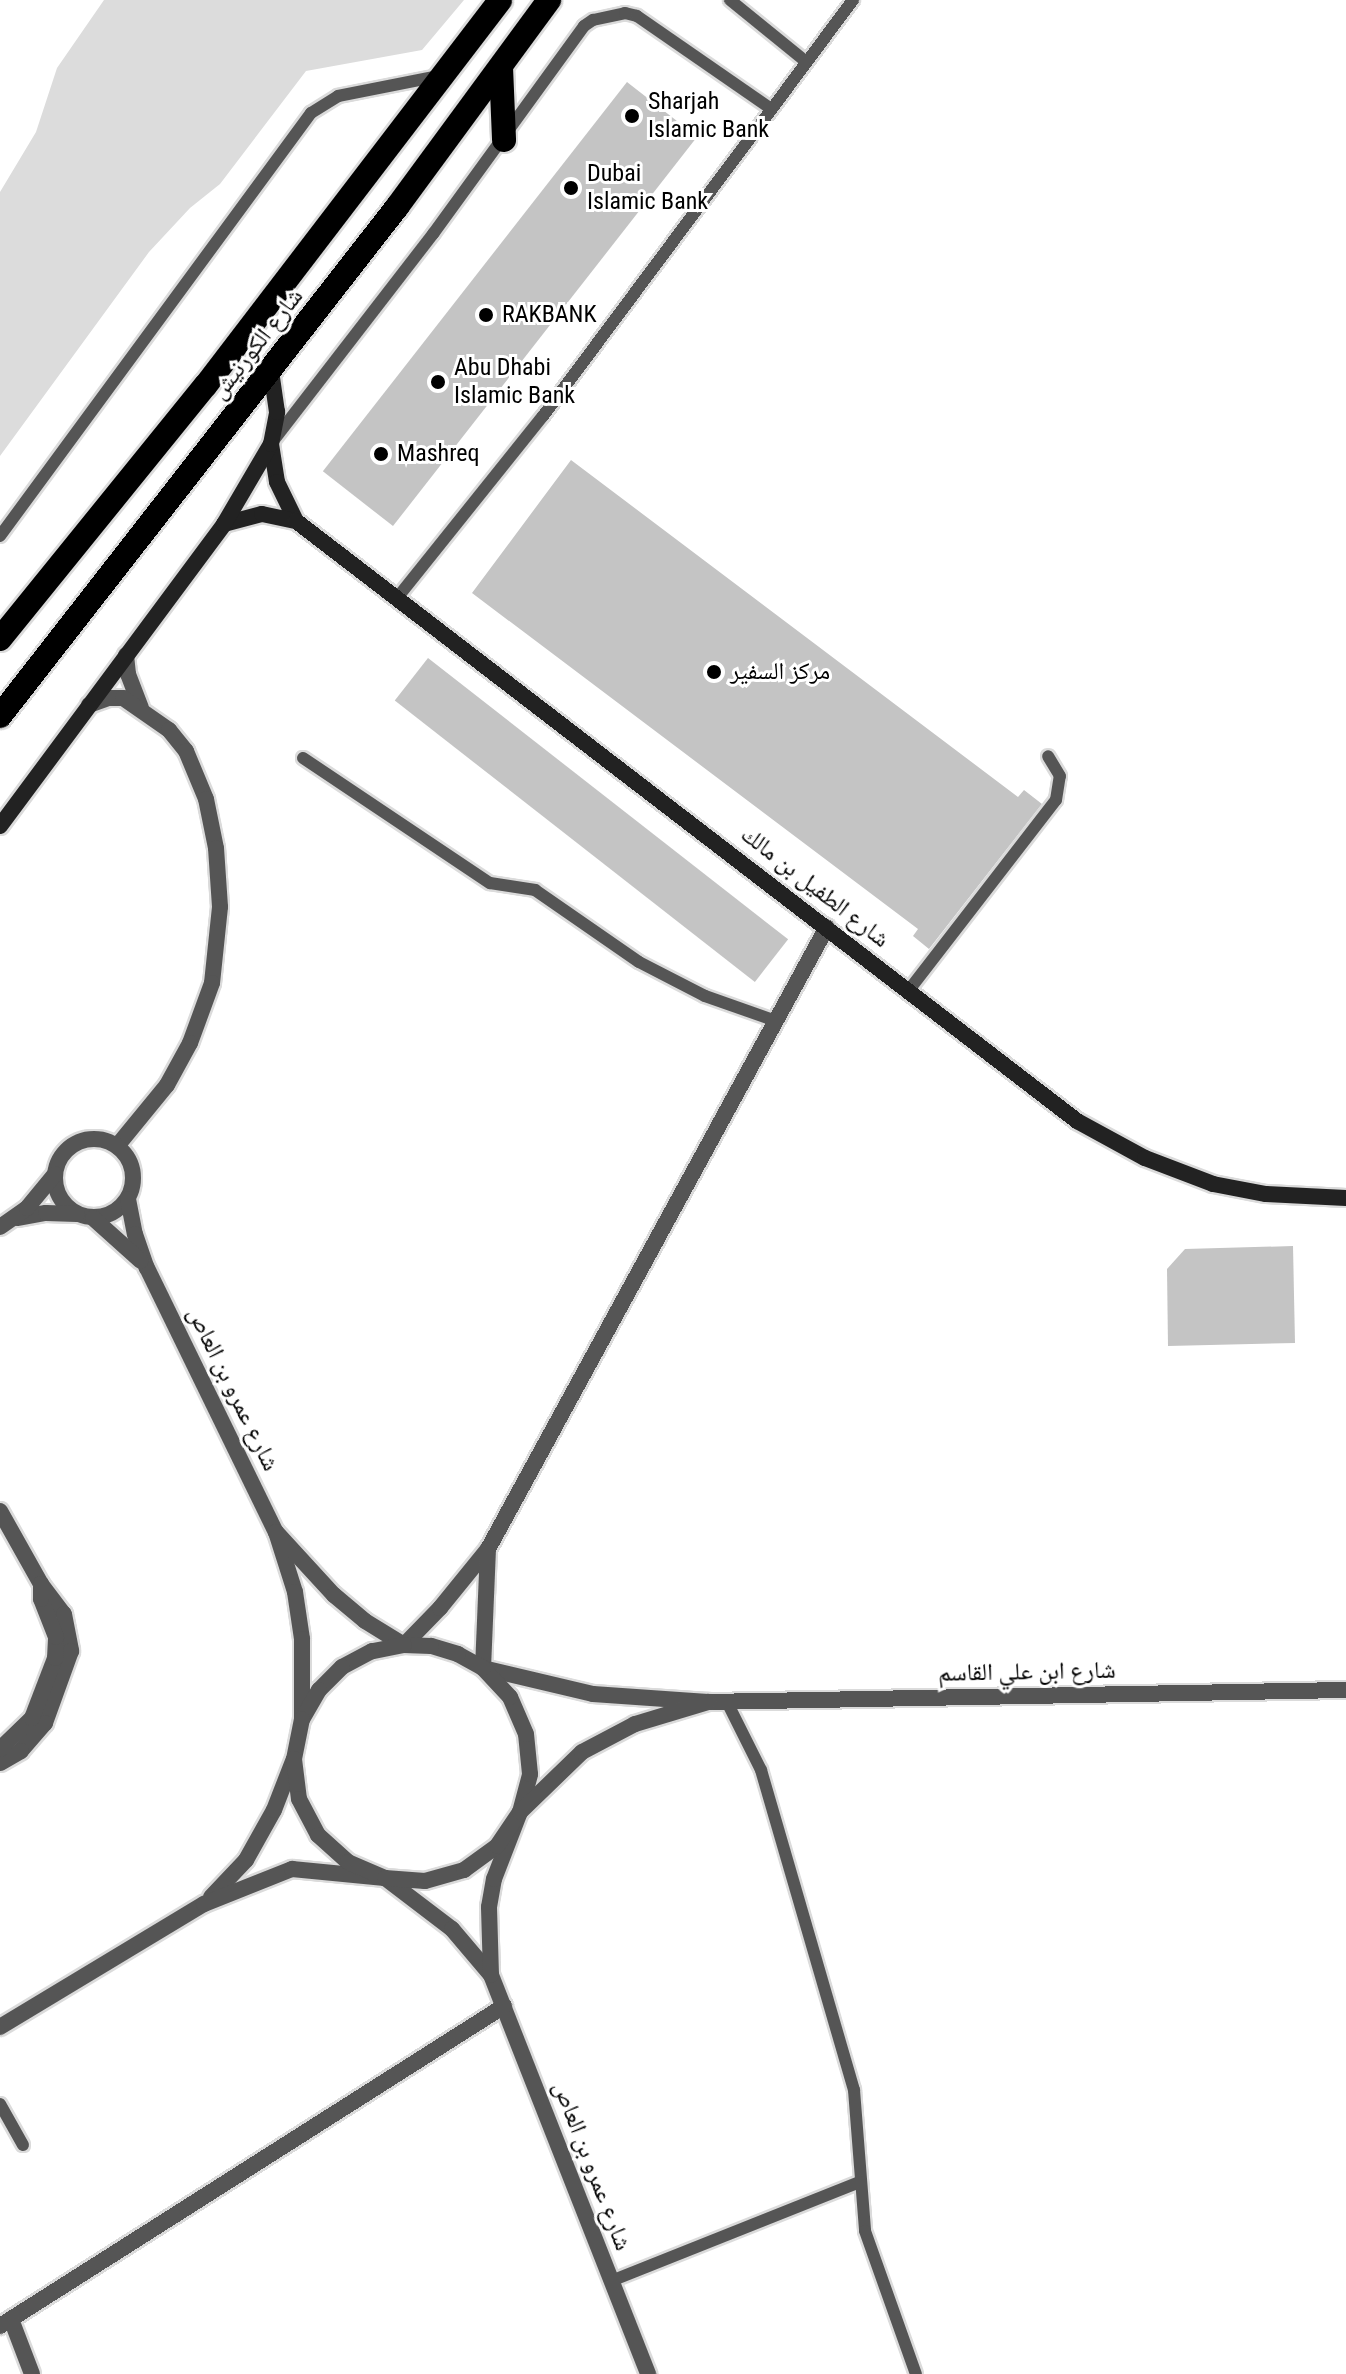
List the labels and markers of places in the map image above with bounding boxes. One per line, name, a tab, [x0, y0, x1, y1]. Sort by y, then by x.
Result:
place label: Sharjah Islamic Bank	[648, 88, 769, 144]
marker: Sharjah Islamic Bank	[623, 107, 641, 125]
place label: Dubai Islamic Bank	[587, 160, 708, 216]
marker: Dubai Islamic Bank	[562, 179, 580, 197]
place label: RAKBANK	[502, 301, 597, 329]
marker: RAKBANK	[477, 306, 495, 324]
place label: Abu Dhabi Islamic Bank	[454, 354, 575, 410]
marker: Abu Dhabi Islamic Bank	[429, 373, 447, 391]
place label: Mashreq	[397, 440, 480, 468]
marker: Mashreq	[372, 445, 390, 463]
place label: مركز السفير	[730, 658, 830, 686]
marker: مركز السفير	[705, 663, 723, 681]

